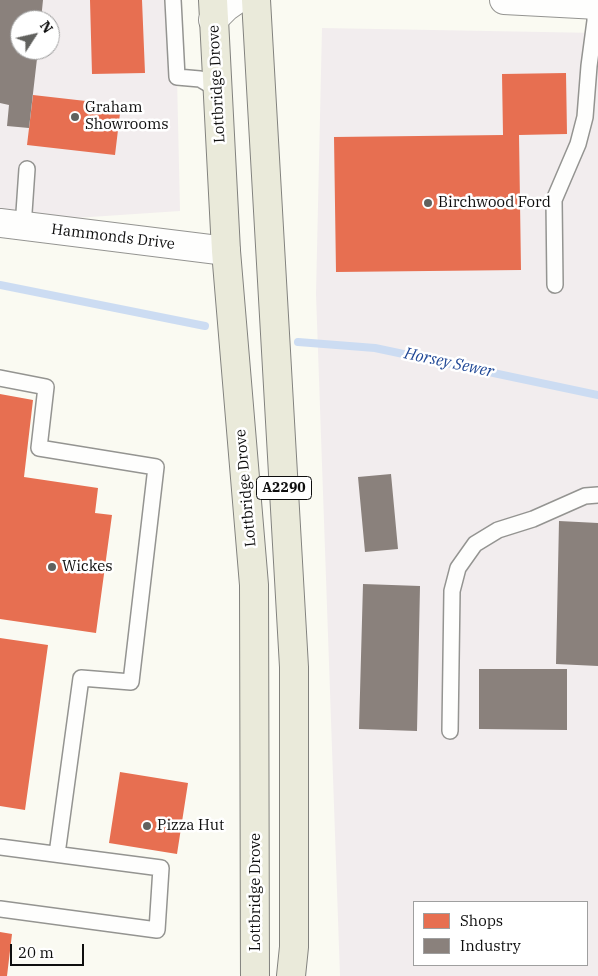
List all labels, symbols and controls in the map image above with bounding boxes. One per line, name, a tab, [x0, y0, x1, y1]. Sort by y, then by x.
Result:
north arrow	[10, 10, 60, 60]
text: N	[36, 17, 57, 37]
street label: Lottbridge Drove	[205, 24, 229, 144]
place label: Graham Showrooms	[85, 99, 169, 134]
marker: Graham Showrooms	[69, 111, 81, 123]
place label: Birchwood Ford	[438, 194, 551, 212]
marker: Birchwood Ford	[422, 197, 434, 209]
street label: Hammonds Drive	[50, 220, 176, 254]
water label: Horsey Sewer	[402, 344, 496, 382]
street label: Lottbridge Drove	[232, 428, 260, 548]
road number: A2290	[256, 476, 312, 499]
place label: Wickes	[62, 558, 113, 576]
marker: Wickes	[46, 561, 58, 573]
place label: Pizza Hut	[157, 817, 224, 835]
marker: Pizza Hut	[141, 820, 153, 832]
street label: Lottbridge Drove	[247, 833, 265, 951]
legend	[413, 901, 588, 966]
text: Shops	[460, 911, 503, 930]
scale bar	[12, 934, 86, 966]
text: Industry	[460, 936, 521, 955]
text: 20 m	[18, 943, 54, 962]

